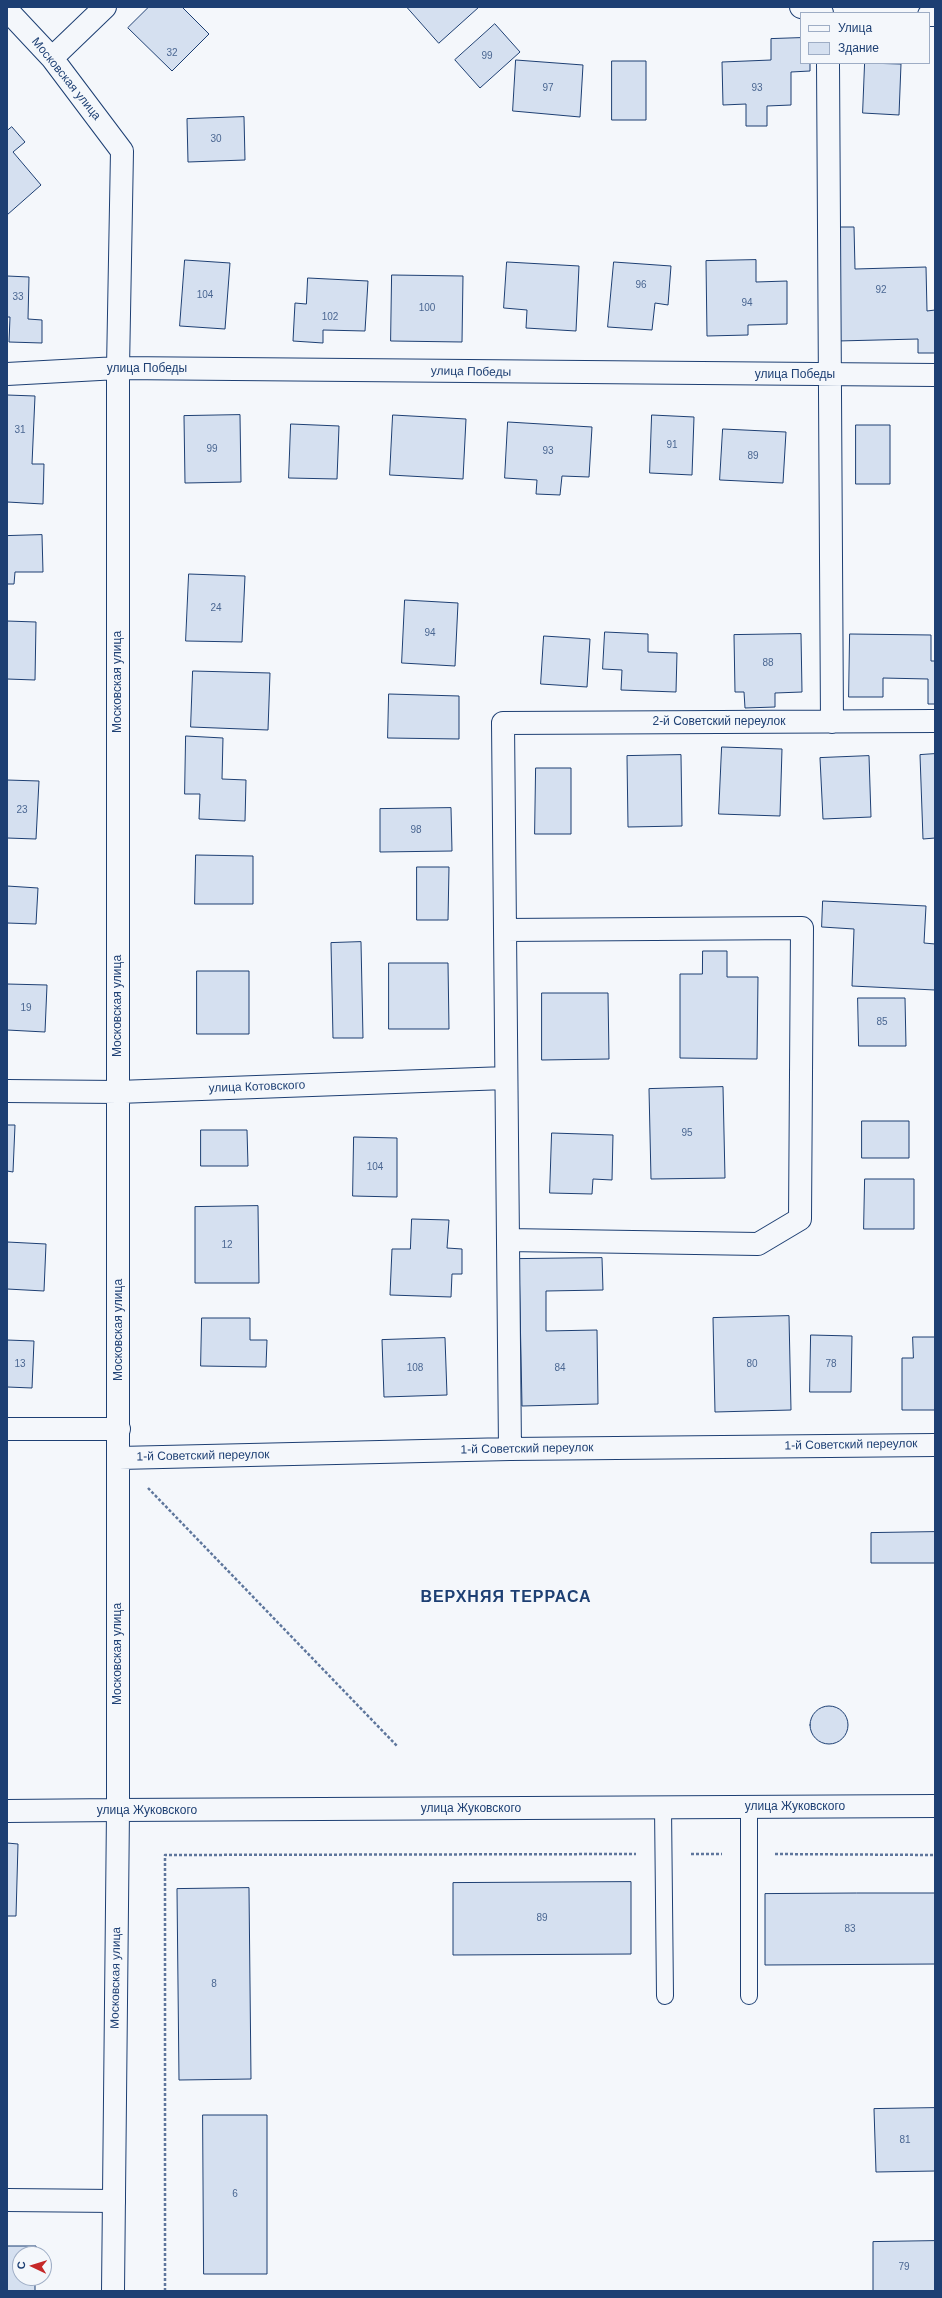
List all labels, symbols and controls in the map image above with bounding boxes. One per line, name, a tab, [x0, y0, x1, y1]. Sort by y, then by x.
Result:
legend	[800, 12, 930, 64]
text: Улица	[838, 21, 872, 35]
street label: Московская улица	[28, 35, 104, 123]
text: Здание	[838, 41, 879, 55]
house number: 32	[166, 47, 178, 59]
house number: 99	[481, 50, 493, 62]
house number: 97	[542, 82, 554, 94]
house number: 93	[751, 82, 763, 94]
house number: 30	[210, 133, 222, 145]
house number: 96	[635, 279, 647, 291]
house number: 92	[875, 284, 887, 296]
house number: 104	[197, 289, 213, 301]
house number: 33	[12, 291, 24, 303]
house number: 94	[741, 297, 753, 309]
house number: 100	[419, 302, 435, 314]
house number: 102	[322, 311, 338, 323]
street label: улица Победы	[107, 362, 187, 376]
street label: улица Победы	[431, 364, 511, 380]
street label: улица Победы	[755, 368, 835, 382]
house number: 31	[14, 424, 26, 436]
house number: 91	[666, 439, 678, 451]
house number: 99	[206, 443, 218, 455]
house number: 93	[542, 445, 554, 457]
house number: 89	[747, 450, 759, 462]
house number: 24	[210, 602, 222, 614]
house number: 94	[424, 627, 436, 639]
street label: Московская улица	[111, 631, 125, 733]
house number: 88	[762, 657, 774, 669]
street label: 2-й Советский переулок	[652, 715, 786, 729]
house number: 23	[16, 804, 28, 816]
house number: 98	[410, 824, 422, 836]
street label: Московская улица	[111, 955, 125, 1057]
house number: 19	[20, 1002, 32, 1014]
house number: 85	[876, 1016, 888, 1028]
street label: улица Котовского	[208, 1078, 306, 1096]
house number: 95	[681, 1127, 693, 1139]
house number: 104	[367, 1161, 383, 1173]
house number: 12	[221, 1239, 233, 1251]
street label: Московская улица	[112, 1279, 126, 1381]
house number: 13	[14, 1358, 26, 1370]
house number: 80	[746, 1358, 758, 1370]
house number: 78	[825, 1358, 837, 1370]
house number: 108	[407, 1362, 423, 1374]
house number: 84	[554, 1362, 566, 1374]
street label: 1-й Советский переулок	[784, 1437, 918, 1453]
street label: 1-й Советский переулок	[460, 1441, 594, 1457]
street label: 1-й Советский переулок	[136, 1448, 270, 1464]
district label: ВЕРХНЯЯ ТЕРРАСА	[420, 1588, 592, 1608]
street label: Московская улица	[111, 1603, 125, 1705]
street label: улица Жуковского	[745, 1800, 845, 1814]
street label: улица Жуковского	[421, 1802, 521, 1816]
street label: улица Жуковского	[97, 1804, 197, 1818]
house number: 89	[536, 1912, 548, 1924]
house number: 83	[844, 1923, 856, 1935]
street label: Московская улица	[108, 1927, 124, 2029]
house number: 8	[211, 1978, 217, 1990]
house number: 81	[899, 2134, 911, 2146]
house number: 6	[232, 2188, 238, 2200]
north arrow	[12, 2246, 52, 2286]
text: С	[15, 2261, 27, 2270]
house number: 79	[898, 2261, 910, 2273]

